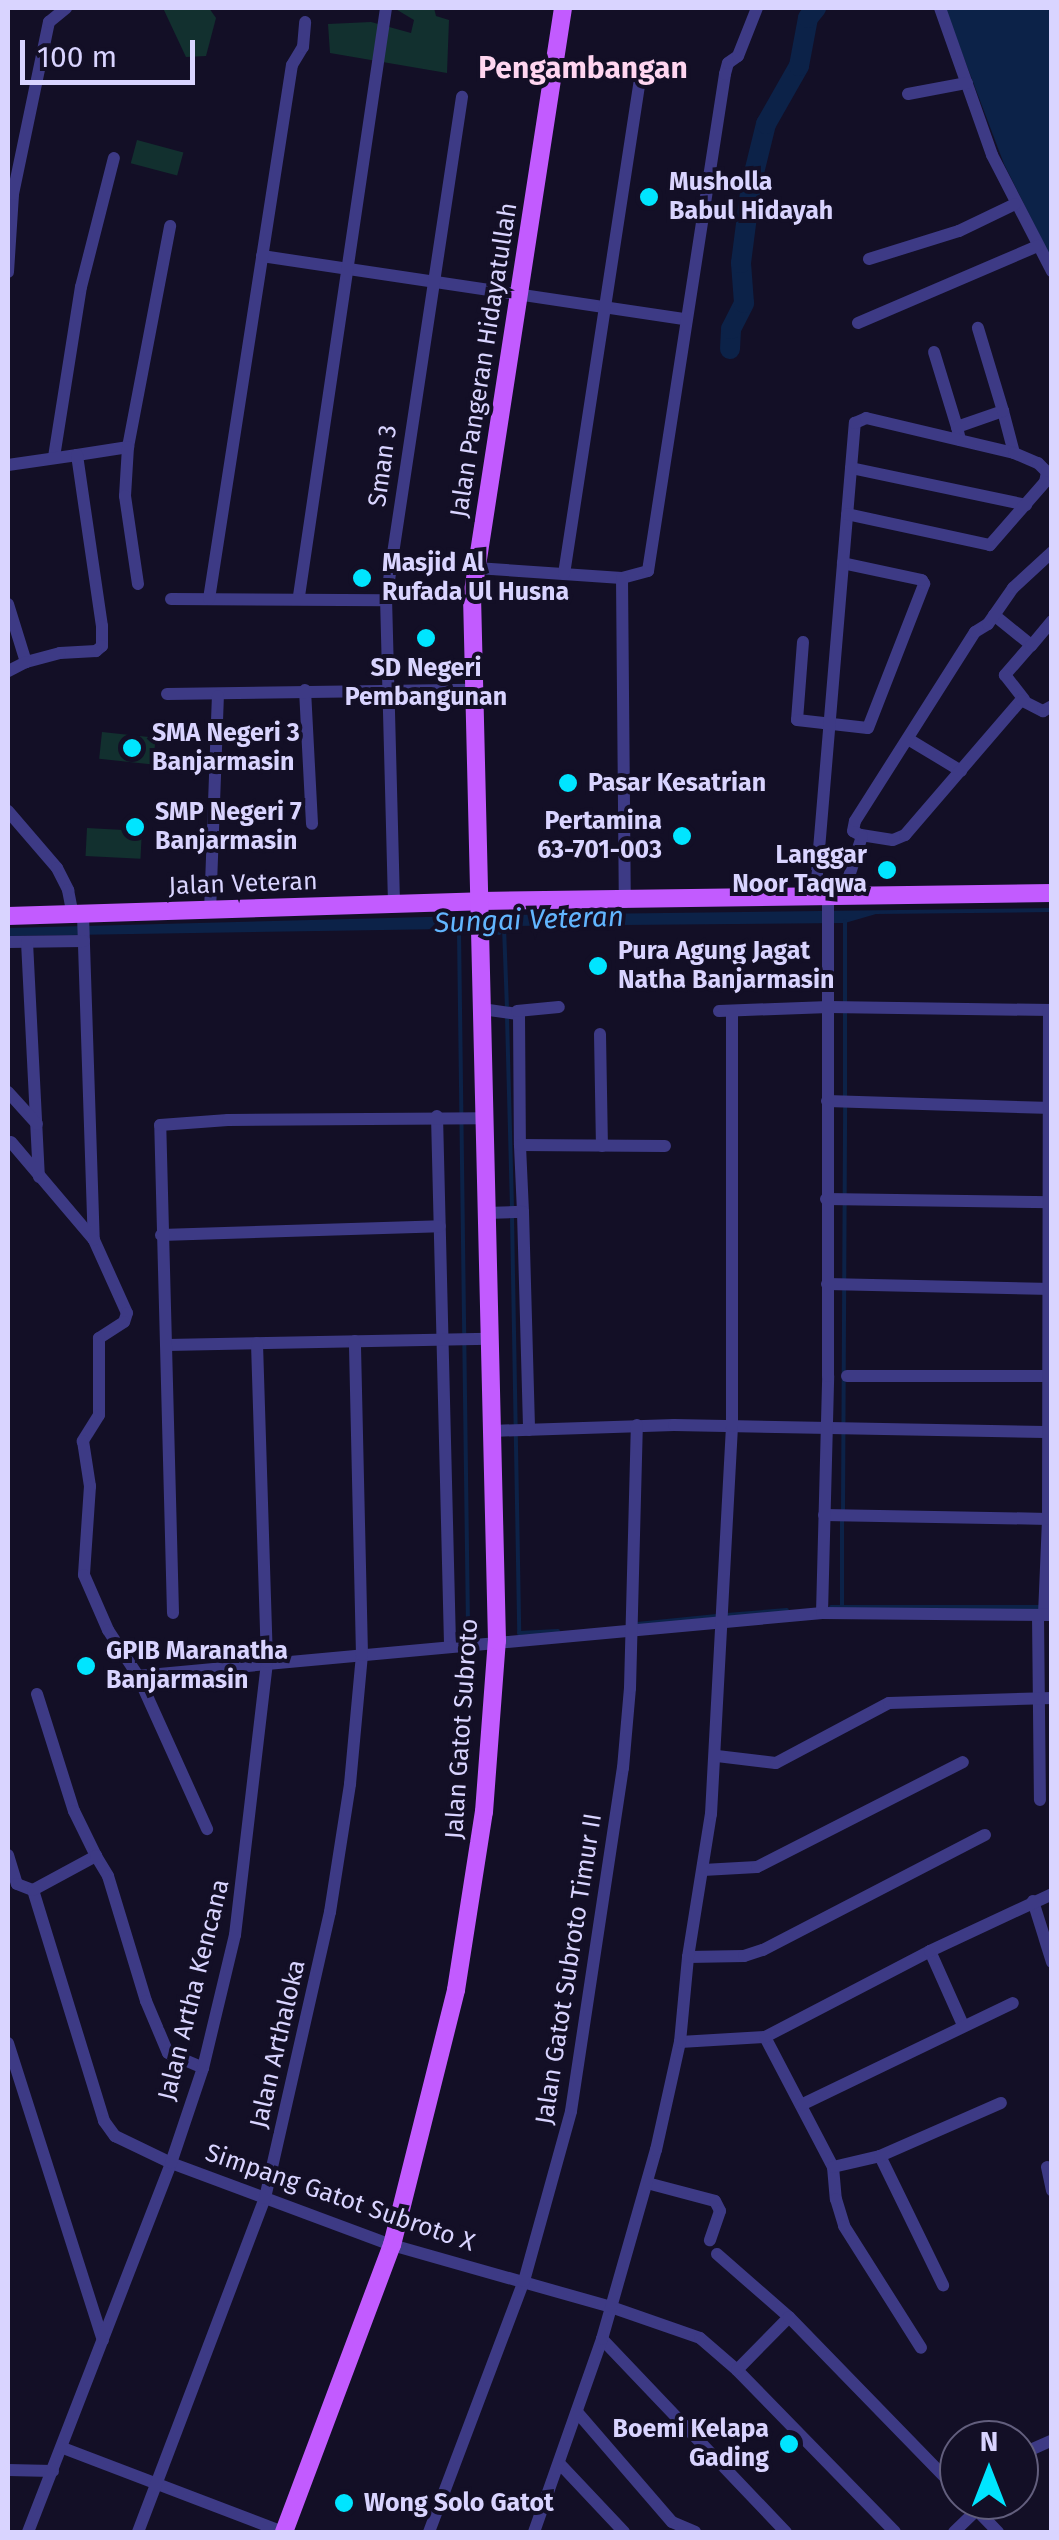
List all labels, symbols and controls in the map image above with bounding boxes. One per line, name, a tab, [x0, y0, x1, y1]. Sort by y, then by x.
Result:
scale bar	[25, 20, 200, 82]
text: 100 m	[37, 39, 117, 75]
district label: Pengambangan	[478, 50, 688, 86]
place label: Musholla Babul Hidayah	[669, 168, 833, 227]
marker: Musholla Babul Hidayah	[638, 186, 660, 208]
street label: Jalan Pangeran Hidayatullah	[444, 200, 524, 520]
street label: Sman 3	[362, 423, 404, 509]
place label: Masjid Al Rufada Ul Husna	[382, 549, 569, 608]
marker: Masjid Al Rufada Ul Husna	[351, 567, 373, 589]
marker: SD Negeri Pembangunan	[415, 627, 437, 649]
place label: SD Negeri Pembangunan	[345, 654, 507, 713]
place label: SMA Negeri 3 Banjarmasin	[152, 719, 300, 778]
marker: SMA Negeri 3 Banjarmasin	[121, 737, 143, 759]
place label: Pasar Kesatrian	[588, 768, 766, 798]
marker: Pasar Kesatrian	[557, 772, 579, 794]
place label: SMP Negeri 7 Banjarmasin	[155, 798, 302, 857]
place label: Pertamina 63-701-003	[537, 807, 662, 866]
marker: SMP Negeri 7 Banjarmasin	[124, 816, 146, 838]
marker: Pertamina 63-701-003	[671, 825, 693, 847]
place label: Langgar Noor Taqwa	[732, 841, 867, 900]
marker: Langgar Noor Taqwa	[876, 859, 898, 881]
street label: Jalan Veteran	[168, 866, 318, 902]
water label: Sungai Veteran	[434, 900, 624, 940]
place label: Pura Agung Jagat Natha Banjarmasin	[618, 937, 834, 996]
marker: Pura Agung Jagat Natha Banjarmasin	[587, 955, 609, 977]
street label: Jalan Gatot Subroto	[439, 1618, 485, 1840]
place label: GPIB Maranatha Banjarmasin	[106, 1637, 288, 1696]
marker: GPIB Maranatha Banjarmasin	[75, 1655, 97, 1677]
street label: Jalan Gatot Subroto Timur II	[530, 1811, 608, 2127]
street label: Jalan Artha Kencana	[152, 1876, 236, 2104]
street label: Jalan Arthaloka	[244, 1957, 312, 2131]
street label: Simpang Gatot Subroto X	[201, 2138, 479, 2258]
place label: Boemi Kelapa Gading	[613, 2415, 769, 2474]
north arrow	[939, 2420, 1039, 2520]
text: N	[980, 2425, 998, 2458]
marker: Boemi Kelapa Gading	[778, 2433, 800, 2455]
place label: Wong Solo Gatot	[364, 2488, 554, 2518]
marker: Wong Solo Gatot	[333, 2492, 355, 2514]

